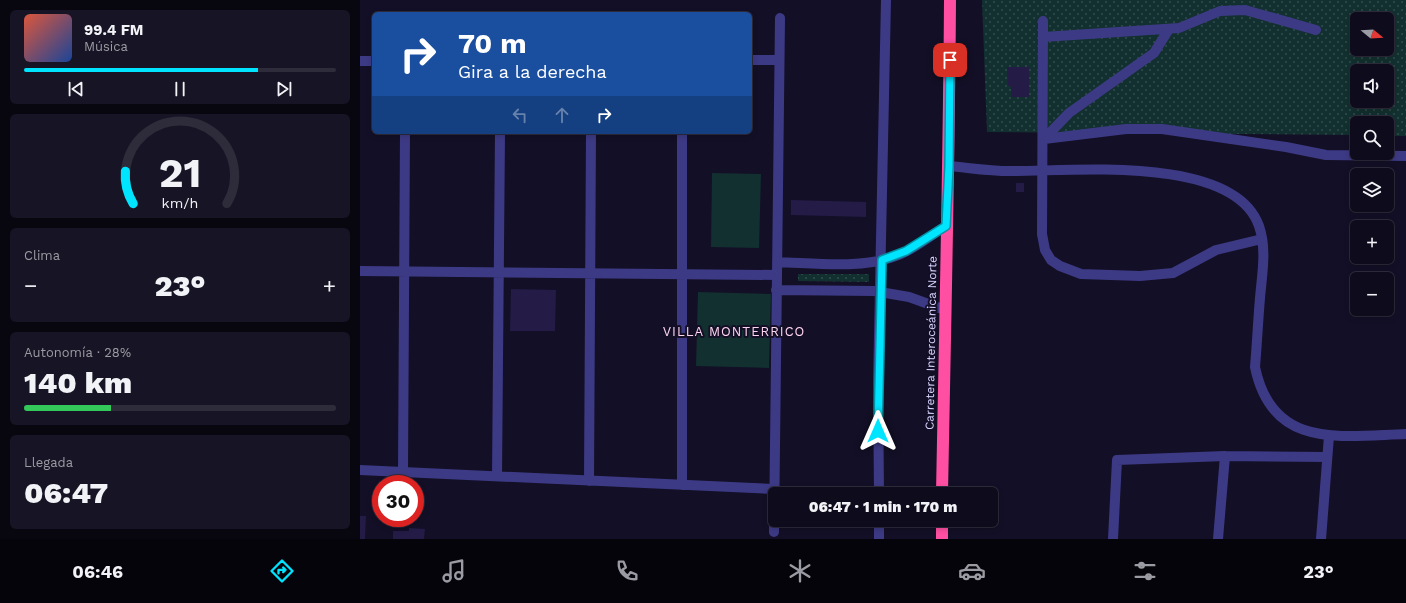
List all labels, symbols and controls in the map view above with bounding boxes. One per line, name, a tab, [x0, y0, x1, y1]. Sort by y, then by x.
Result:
north arrow	[1350, 12, 1394, 56]
map controls	[1350, 12, 1394, 316]
text: 99.4 FM	[84, 21, 144, 39]
text: 70 m	[458, 27, 527, 60]
icon: right	[392, 28, 444, 80]
text: Música	[84, 39, 128, 54]
pin	[933, 43, 967, 77]
icon: arrive	[939, 49, 961, 71]
text: Gira a la derecha	[458, 61, 607, 82]
button: sound	[1350, 64, 1394, 108]
icon: previous	[65, 78, 87, 100]
icon: pause	[169, 78, 191, 100]
icon: next	[273, 78, 295, 100]
icon: left	[509, 104, 531, 126]
icon: ahead	[551, 104, 573, 126]
icon: right	[593, 104, 615, 126]
button: search	[1350, 116, 1394, 160]
text: 21	[159, 148, 201, 197]
button: layers	[1350, 168, 1394, 212]
text: km/h	[162, 194, 198, 210]
button: +	[1350, 220, 1394, 264]
text: Clima	[24, 248, 60, 263]
street label: Carretera Interoceánica Norte	[922, 256, 940, 430]
text: 23°	[154, 268, 206, 303]
button: −	[1350, 272, 1394, 316]
text: −	[24, 273, 37, 298]
text: +	[323, 273, 336, 298]
district label: VILLA MONTERRICO	[663, 324, 805, 339]
text: Autonomía · 28%	[24, 345, 131, 360]
text: 140 km	[24, 365, 132, 400]
position arrow	[857, 410, 899, 452]
text: Llegada	[24, 455, 73, 470]
text: 06:47	[24, 475, 108, 510]
speed limit sign: 30	[372, 475, 424, 527]
text: 06:47 · 1 min · 170 m	[809, 498, 957, 516]
icon: directions	[268, 557, 296, 585]
icon: music	[440, 557, 468, 585]
icon: phone	[613, 557, 641, 585]
icon: climate	[786, 557, 814, 585]
icon: car	[958, 557, 986, 585]
icon: filters	[1131, 557, 1159, 585]
text: 06:46	[72, 561, 123, 582]
text: 23°	[1303, 561, 1334, 582]

